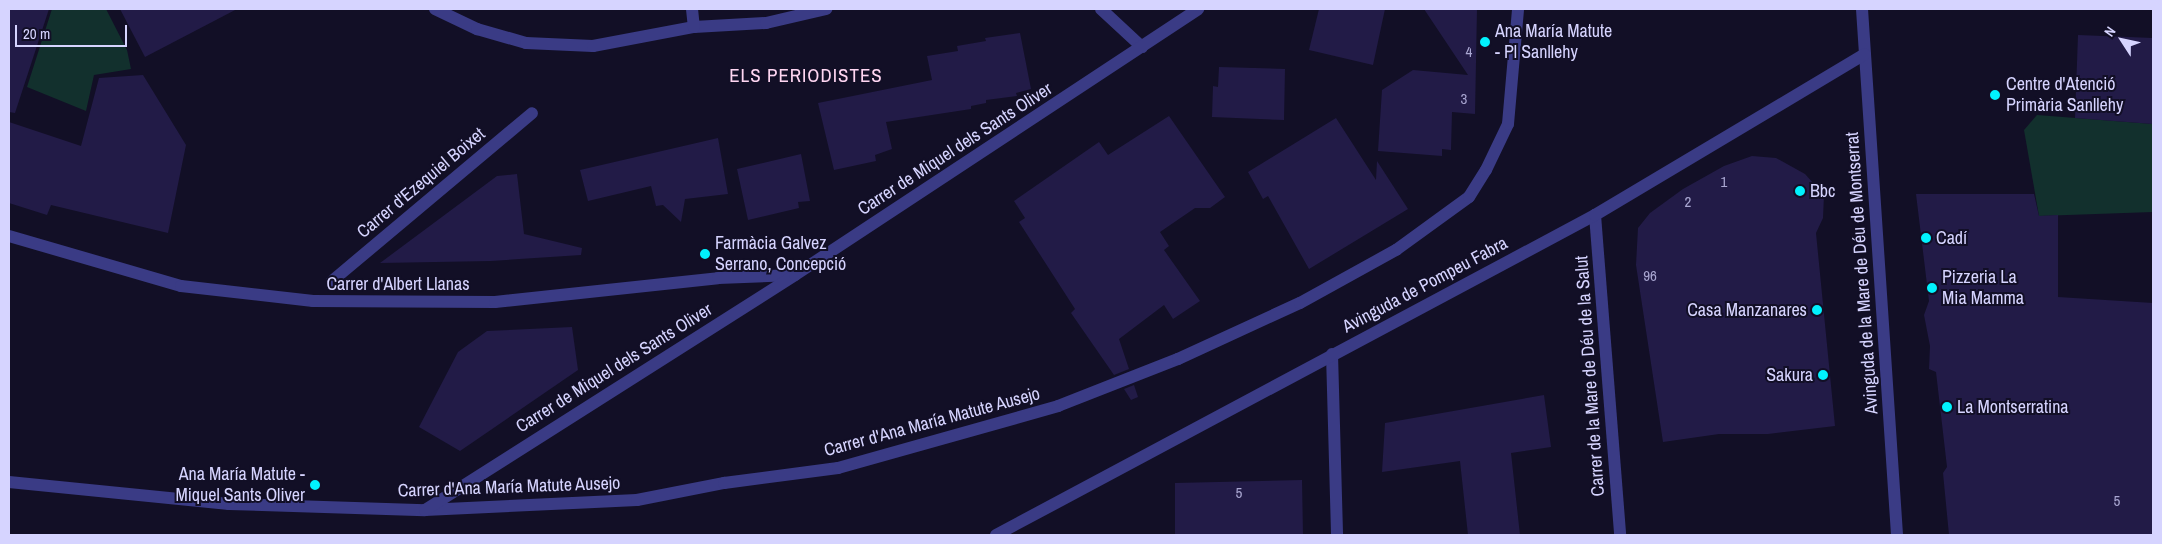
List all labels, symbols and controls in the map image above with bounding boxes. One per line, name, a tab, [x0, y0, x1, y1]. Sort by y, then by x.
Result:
scale bar	[18, 15, 130, 47]
north arrow	[2097, 15, 2147, 65]
place label: Ana María Matute - Pl Sanllehy	[1495, 21, 1612, 64]
text: 20 m	[23, 23, 50, 44]
text: N	[2100, 23, 2119, 40]
marker: Ana María Matute - Pl Sanllehy	[1479, 36, 1491, 48]
house number: 4	[1466, 43, 1472, 61]
district label: ELS PERIODISTES	[727, 65, 885, 87]
place label: Centre d'Atenció Primària Sanllehy	[2006, 74, 2123, 116]
street label: Carrer de Miquel dels Sants Oliver	[854, 78, 1056, 220]
marker: Centre d'Atenció Primària Sanllehy	[1988, 88, 2002, 102]
house number: 3	[1461, 90, 1467, 108]
street label: Carrer d'Ezequiel Boixet	[353, 123, 489, 243]
street label: Avinguda de la Mare de Déu de Montserrat	[1841, 131, 1883, 415]
house number: 1	[1721, 173, 1727, 191]
place label: Bbc	[1810, 180, 1835, 202]
marker: Bbc	[1794, 185, 1806, 197]
house number: 2	[1685, 193, 1691, 211]
place label: Cadí	[1936, 227, 1967, 249]
street label: Avinguda de Pompeu Fabra	[1339, 232, 1511, 338]
marker: Cadí	[1920, 232, 1932, 244]
place label: Farmàcia Galvez Serrano, Concepció	[715, 233, 846, 276]
marker: Farmàcia Galvez Serrano, Concepció	[699, 248, 711, 260]
street label: Carrer de la Mare de Déu de la Salut	[1571, 255, 1609, 497]
house number: 96	[1643, 267, 1657, 285]
place label: Pizzeria La Mia Mamma	[1942, 267, 2024, 310]
street label: Carrer d'Albert Llanas	[326, 273, 470, 295]
marker: Pizzeria La Mia Mamma	[1926, 282, 1938, 294]
street label: Carrer de Miquel dels Sants Oliver	[512, 299, 716, 437]
place label: Casa Manzanares	[1687, 299, 1807, 321]
marker: Casa Manzanares	[1811, 304, 1823, 316]
place label: Sakura	[1766, 364, 1813, 386]
marker: Sakura	[1817, 369, 1829, 381]
street label: Carrer d'Ana María Matute Ausejo	[821, 383, 1043, 461]
place label: La Montserratina	[1957, 396, 2069, 418]
marker: La Montserratina	[1941, 401, 1953, 413]
place label: Ana María Matute - Miquel Sants Oliver	[175, 464, 305, 506]
street label: Carrer d'Ana María Matute Ausejo	[397, 472, 621, 502]
marker: Ana María Matute - Miquel Sants Oliver	[309, 479, 321, 491]
house number: 5	[1236, 484, 1242, 502]
house number: 5	[2114, 492, 2120, 510]

